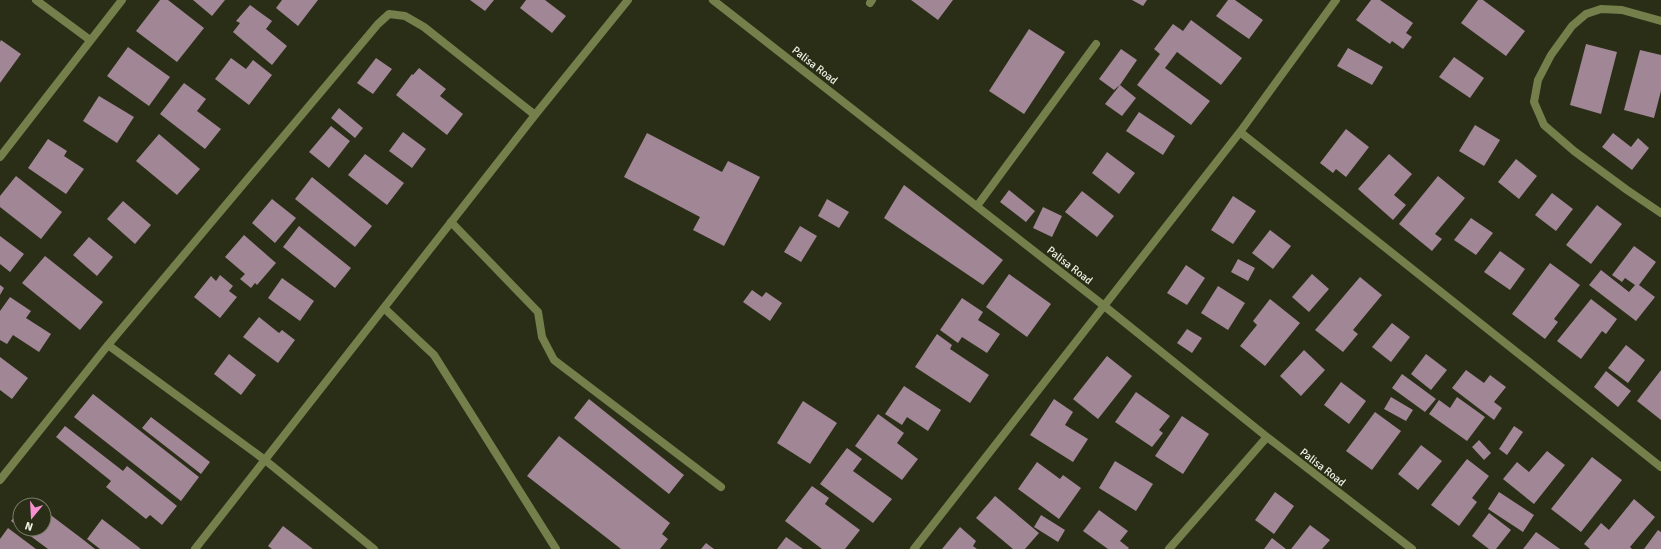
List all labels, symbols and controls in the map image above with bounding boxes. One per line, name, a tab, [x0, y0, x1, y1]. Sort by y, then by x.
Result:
street label: Palisa Road	[789, 44, 840, 87]
street label: Palisa Road	[1044, 244, 1095, 287]
street label: Palisa Road	[1297, 446, 1348, 489]
north arrow	[12, 497, 52, 537]
text: N	[23, 519, 35, 533]

